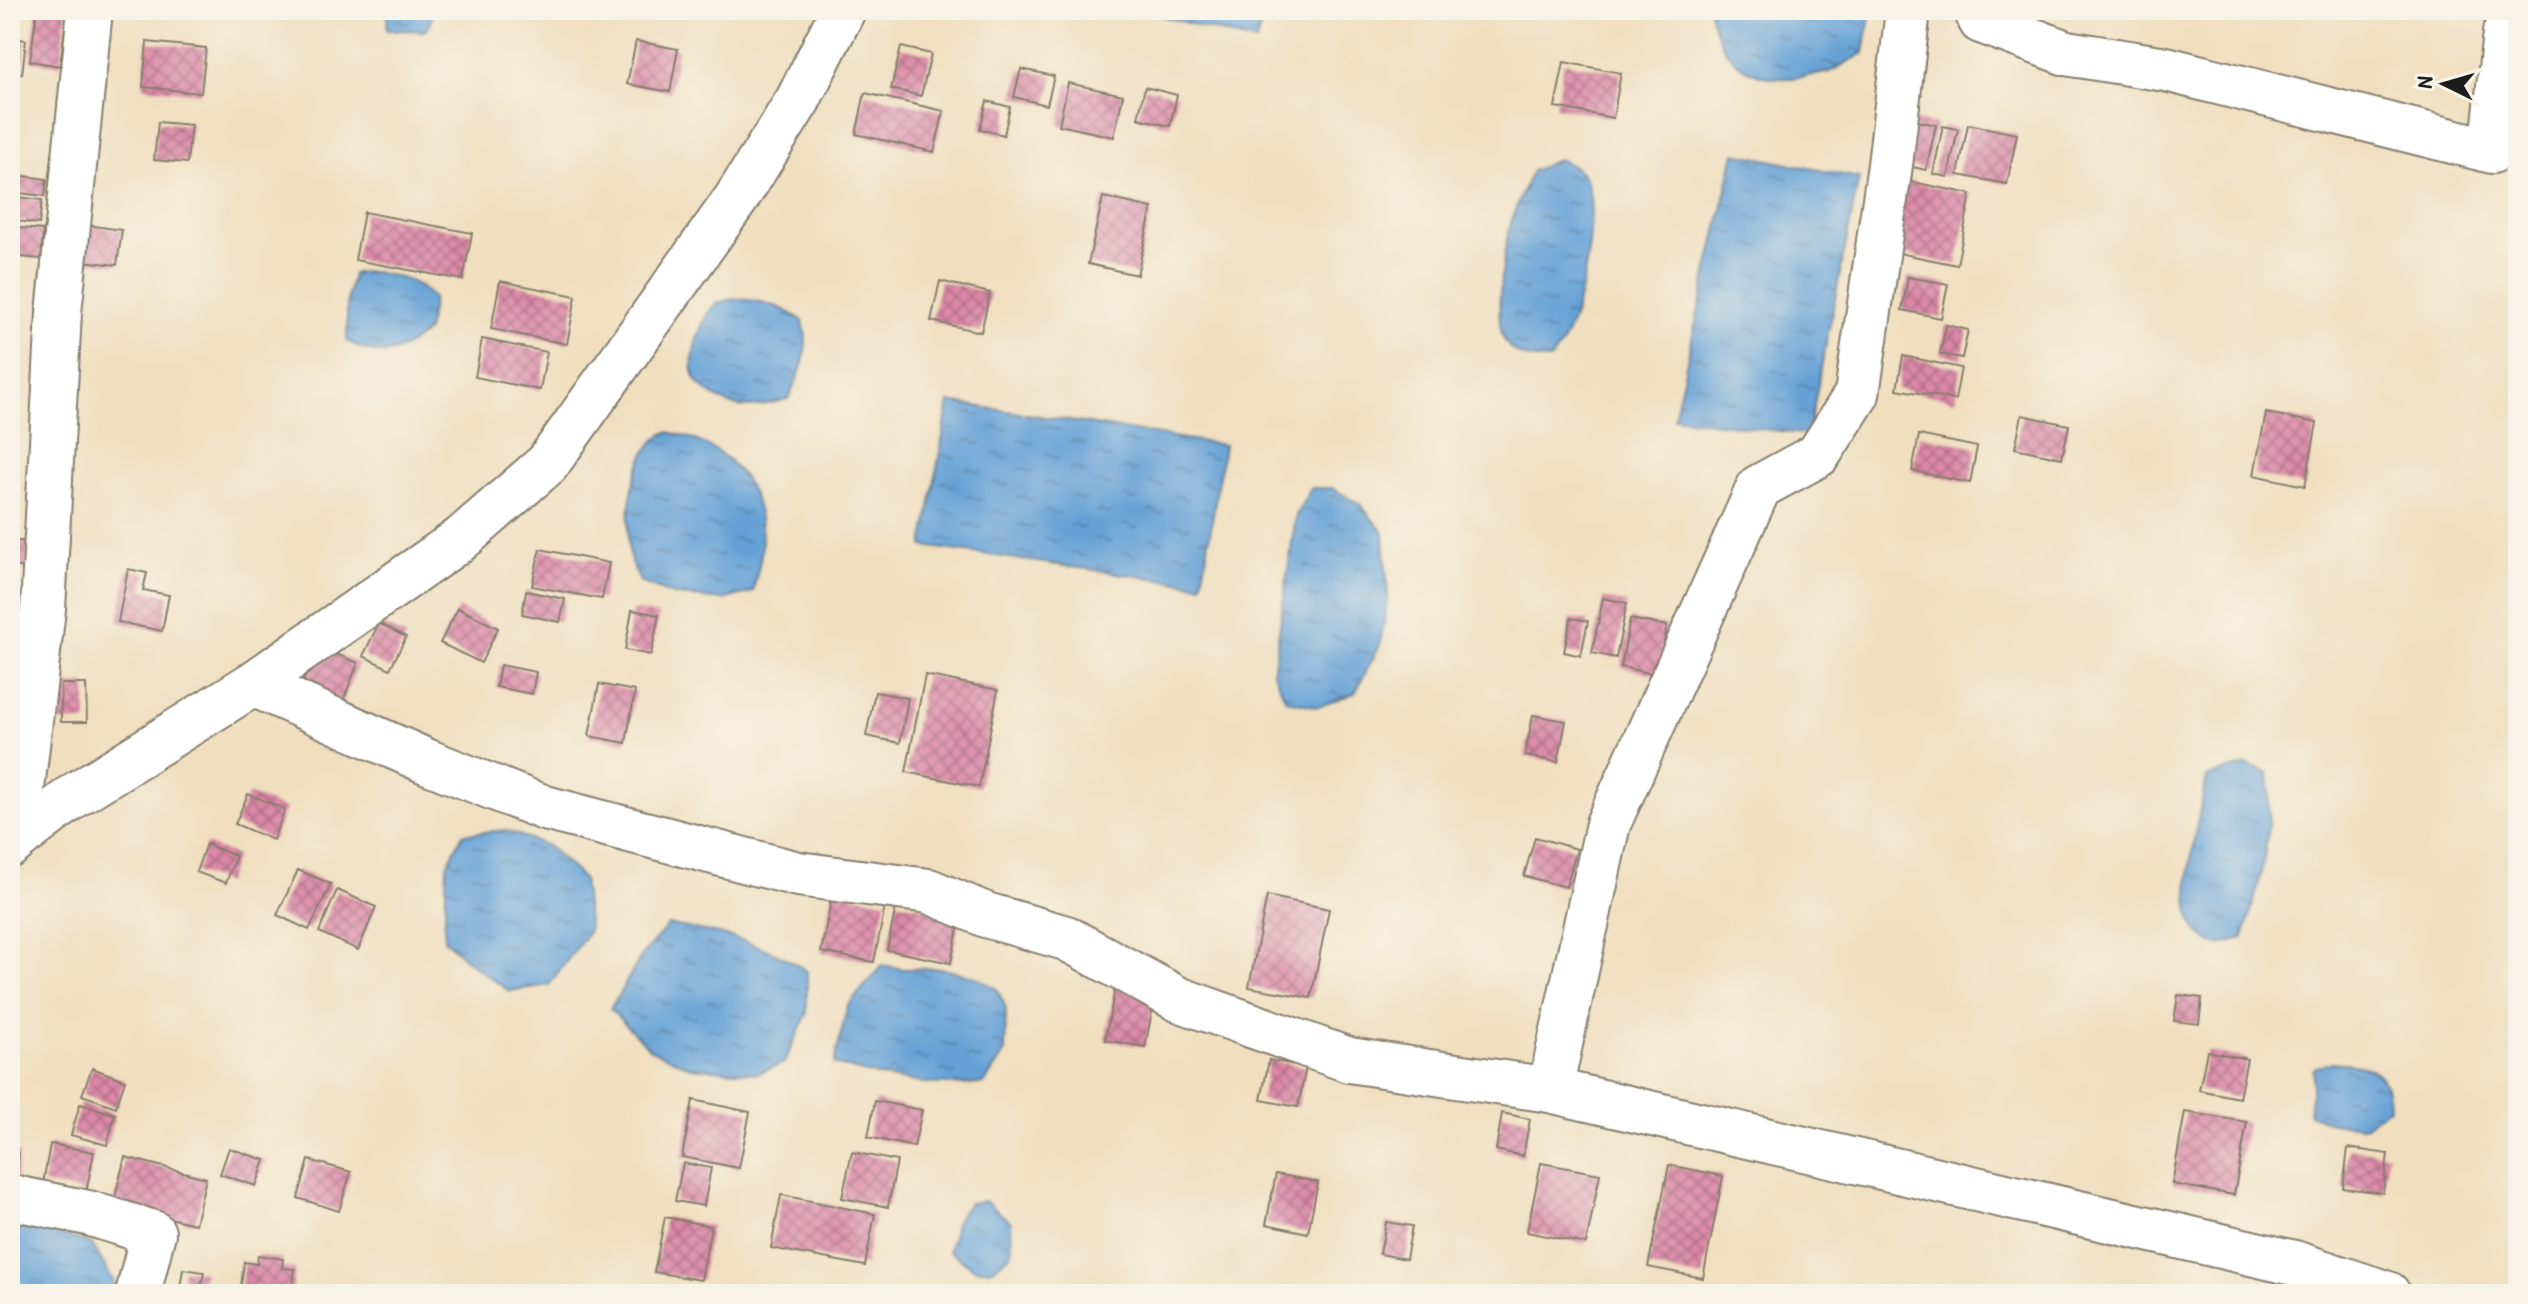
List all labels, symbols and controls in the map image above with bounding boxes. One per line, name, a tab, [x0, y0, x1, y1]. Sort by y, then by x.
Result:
north arrow	[2404, 44, 2484, 124]
text: N	[2409, 75, 2440, 89]

